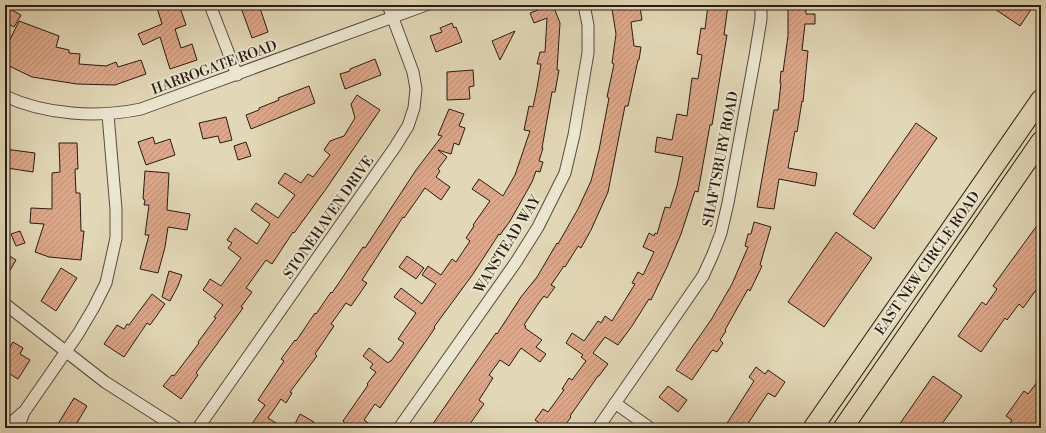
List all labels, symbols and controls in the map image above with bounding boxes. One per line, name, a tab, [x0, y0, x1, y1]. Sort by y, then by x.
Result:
street label: HARROGATE ROAD	[149, 37, 280, 99]
street label: SHAFTSBURY ROAD	[699, 90, 743, 228]
street label: STONEHAVEN DRIVE	[279, 152, 378, 283]
street label: EAST NEW CIRCLE ROAD	[871, 188, 984, 339]
street label: WANSTEAD WAY	[470, 192, 546, 298]

